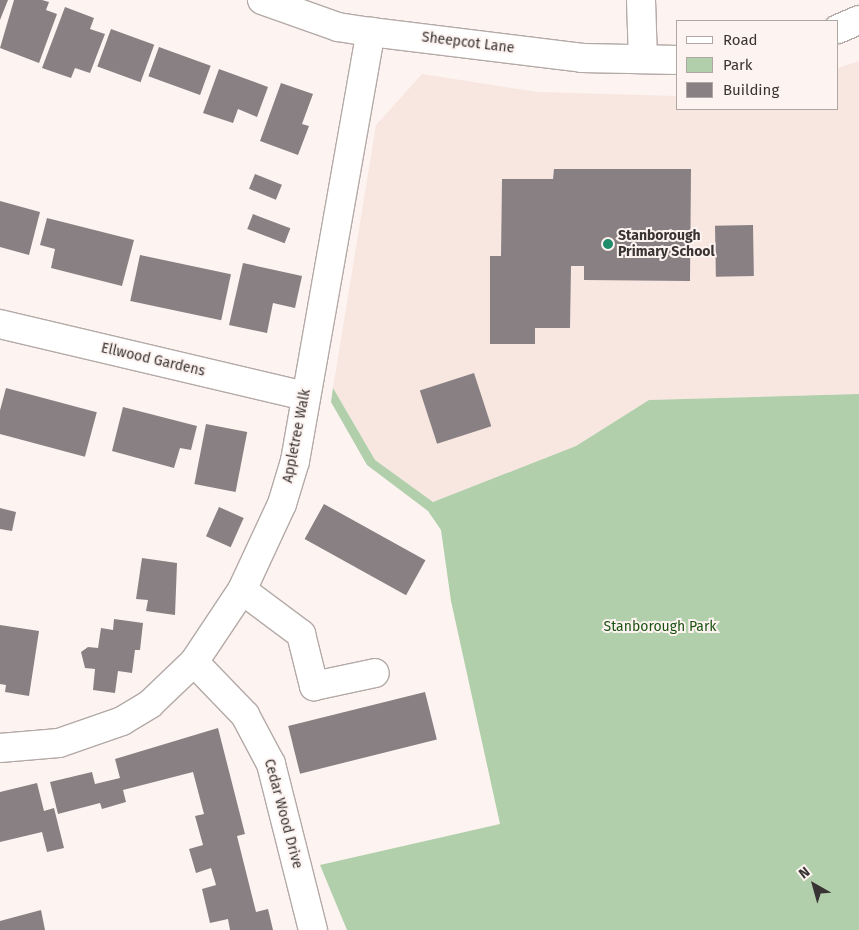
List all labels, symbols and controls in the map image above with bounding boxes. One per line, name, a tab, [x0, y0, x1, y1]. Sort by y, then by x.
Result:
legend	[676, 20, 839, 110]
street label: Sheepcot Lane	[421, 29, 515, 57]
text: Road	[723, 31, 758, 49]
text: Park	[723, 56, 753, 74]
text: Building	[723, 81, 779, 99]
place label: Stanborough Primary School	[618, 228, 715, 260]
marker: Stanborough Primary School	[602, 238, 614, 250]
street label: Ellwood Gardens	[99, 340, 207, 380]
street label: Appletree Walk	[280, 388, 314, 484]
park label: Stanborough Park	[604, 619, 716, 635]
street label: Cedar Wood Drive	[260, 757, 306, 871]
north arrow	[789, 860, 839, 910]
text: N	[796, 863, 813, 882]

